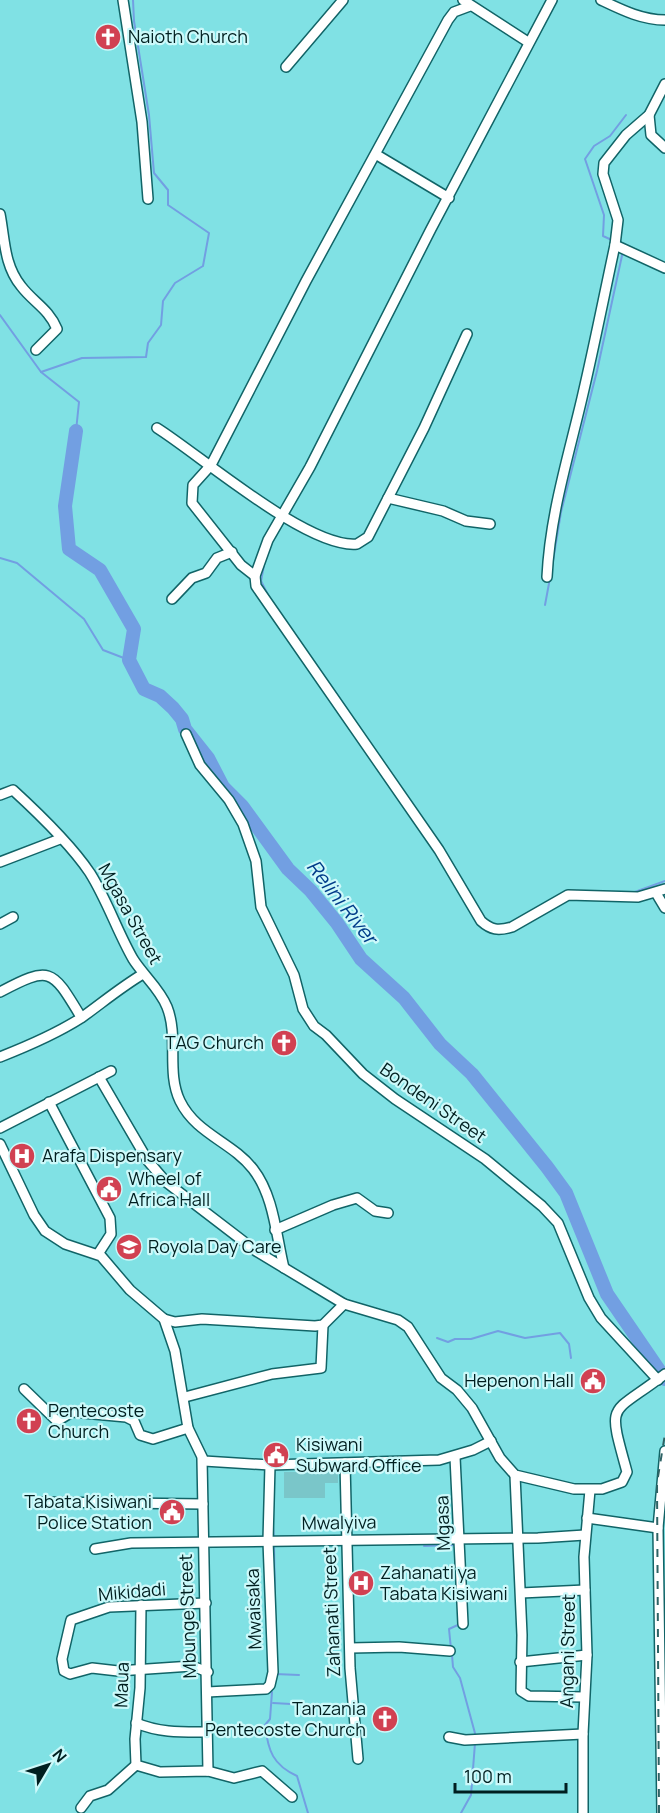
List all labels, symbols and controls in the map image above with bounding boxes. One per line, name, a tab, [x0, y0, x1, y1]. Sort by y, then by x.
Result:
church icon: Naioth Church	[93, 22, 123, 52]
place label: Naioth Church	[128, 24, 248, 48]
water label: Relini River	[301, 854, 386, 952]
street label: Mgasa Street	[93, 859, 168, 968]
church icon: TAG Church	[269, 1028, 299, 1058]
place label: TAG Church	[165, 1030, 264, 1054]
street label: Bondeni Street	[376, 1057, 491, 1148]
hospital icon: Arafa Dispensary	[7, 1141, 37, 1171]
place label: Arafa Dispensary	[42, 1143, 182, 1167]
place label: Wheel of Africa Hall	[128, 1166, 210, 1211]
public building icon: Wheel of Africa Hall	[94, 1174, 124, 1204]
school or university icon: Royola Day Care	[114, 1232, 144, 1262]
place label: Royola Day Care	[148, 1234, 282, 1258]
public building icon: Hepenon Hall	[578, 1366, 608, 1396]
place label: Hepenon Hall	[464, 1368, 574, 1392]
place label: Pentecoste Church	[48, 1398, 144, 1443]
church icon: Pentecoste Church	[14, 1406, 44, 1436]
place label: Kisiwani Subward Office	[296, 1432, 422, 1477]
public building icon: Kisiwani Subward Office	[261, 1440, 291, 1470]
place label: Tabata Kisiwani Police Station	[24, 1489, 152, 1534]
street label: Mgasa	[429, 1495, 455, 1551]
public building icon: Tabata Kisiwani Police Station	[157, 1497, 187, 1527]
street label: Mwalyiva	[301, 1509, 377, 1535]
street label: Zahanati Street	[317, 1546, 345, 1678]
street label: Mbunge Street	[173, 1553, 201, 1679]
place label: Zahanati ya Tabata Kisiwani	[380, 1560, 508, 1605]
street label: Mwaisaka	[240, 1568, 266, 1650]
hospital icon: Zahanati ya Tabata Kisiwani	[346, 1568, 376, 1598]
street label: Mikidadi	[97, 1576, 167, 1606]
street label: Angani Street	[554, 1594, 580, 1708]
street label: Maua	[108, 1662, 134, 1708]
place label: Tanzania Pentecoste Church	[205, 1696, 366, 1741]
church icon: Tanzania Pentecoste Church	[370, 1704, 400, 1734]
north arrow	[18, 1735, 78, 1795]
text: N	[47, 1744, 72, 1767]
scale bar	[455, 1756, 566, 1794]
text: 100 m	[464, 1764, 512, 1788]

